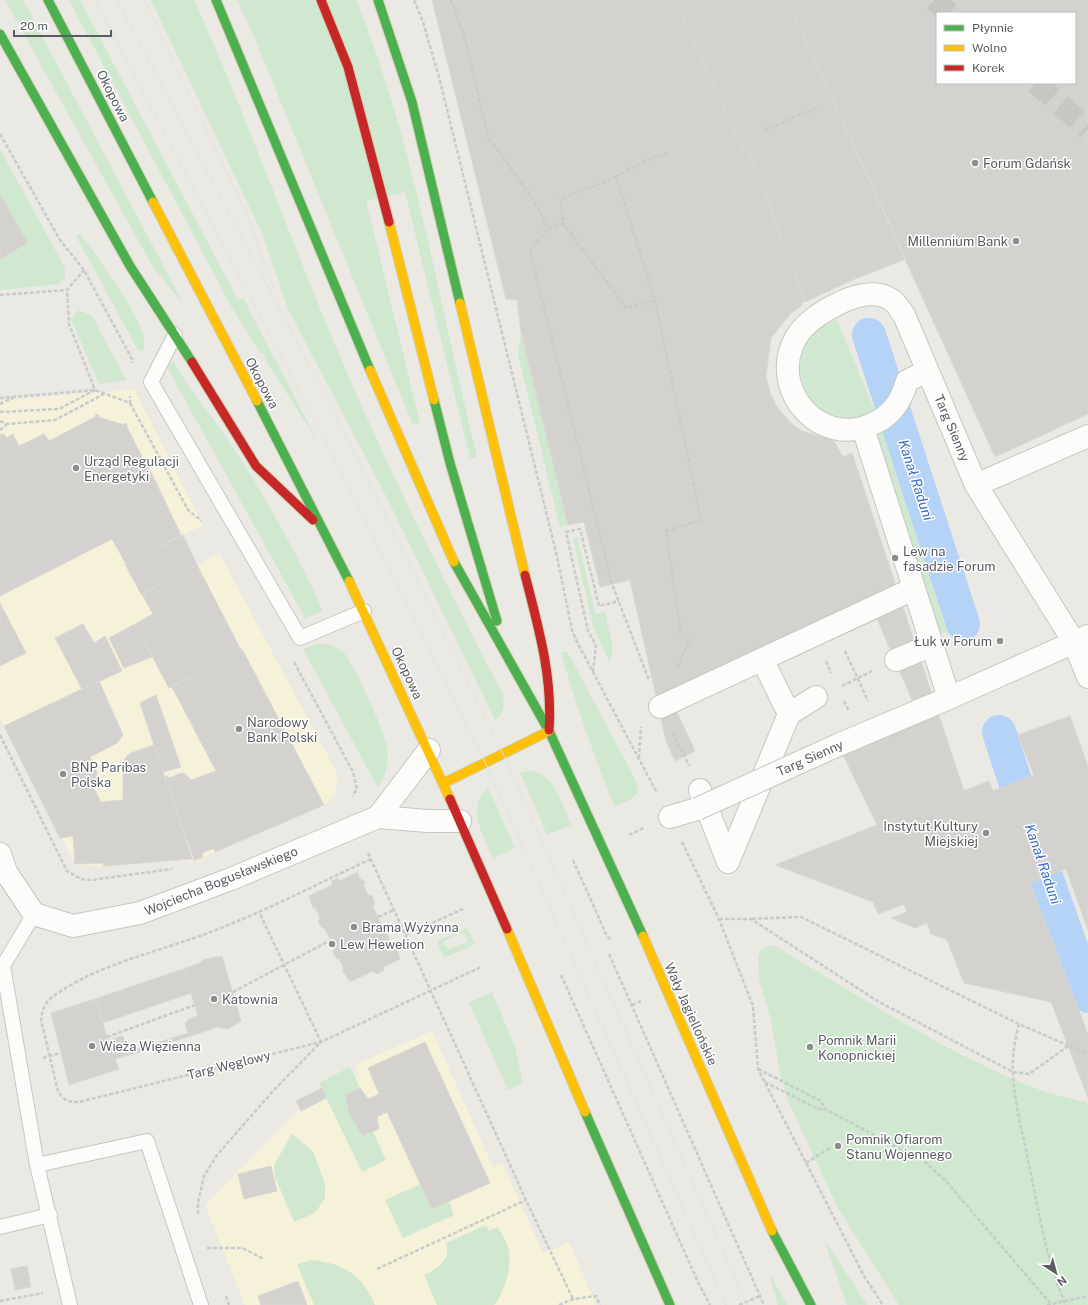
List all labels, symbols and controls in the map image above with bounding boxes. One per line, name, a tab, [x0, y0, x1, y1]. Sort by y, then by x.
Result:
scale bar	[14, 12, 111, 38]
legend	[936, 12, 1076, 84]
text: 20 m	[20, 19, 48, 33]
text: Płynnie	[972, 21, 1014, 35]
text: Wolno	[972, 41, 1007, 55]
text: Korek	[972, 61, 1005, 75]
street label: Okopowa	[94, 68, 132, 124]
place label: Forum Gdańsk	[983, 156, 1071, 171]
marker: Forum Gdańsk	[970, 158, 980, 168]
place label: Millennium Bank	[908, 234, 1008, 249]
marker: Millennium Bank	[1011, 236, 1021, 246]
street label: Okopowa	[242, 355, 282, 411]
street label: Targ Sienny	[931, 392, 973, 464]
water label: Kanał Raduni	[895, 438, 937, 523]
place label: Urząd Regulacji Energetyki	[84, 454, 179, 484]
marker: Urząd Regulacji Energetyki	[71, 463, 81, 473]
place label: Lew na fasadzie Forum	[903, 544, 996, 574]
marker: Lew na fasadzie Forum	[890, 553, 900, 563]
place label: Łuk w Forum	[914, 634, 992, 649]
marker: Łuk w Forum	[995, 636, 1005, 646]
street label: Okopowa	[388, 644, 426, 702]
place label: Narodowy Bank Polski	[247, 715, 317, 745]
marker: Narodowy Bank Polski	[234, 724, 244, 734]
street label: Targ Sienny	[774, 737, 846, 779]
place label: BNP Paribas Polska	[71, 760, 146, 790]
marker: BNP Paribas Polska	[58, 769, 68, 779]
place label: Instytut Kultury Miejskiej	[883, 819, 978, 849]
water label: Kanał Raduni	[1022, 822, 1064, 907]
marker: Instytut Kultury Miejskiej	[981, 828, 991, 838]
street label: Wojciecha Bogusławskiego	[142, 843, 300, 919]
place label: Brama Wyżynna	[362, 920, 459, 935]
marker: Brama Wyżynna	[349, 922, 359, 932]
place label: Lew Hewelion	[340, 937, 424, 952]
marker: Lew Hewelion	[327, 939, 337, 949]
street label: Wały Jagiellońskie	[662, 960, 720, 1068]
place label: Katownia	[222, 992, 278, 1007]
marker: Katownia	[209, 994, 219, 1004]
place label: Pomnik Marii Konopnickiej	[818, 1033, 896, 1063]
place label: Wieża Więzienna	[100, 1039, 201, 1054]
marker: Wieża Więzienna	[87, 1041, 97, 1051]
marker: Pomnik Marii Konopnickiej	[805, 1042, 815, 1052]
street label: Targ Węglowy	[186, 1047, 272, 1083]
place label: Pomnik Ofiarom Stanu Wojennego	[846, 1132, 952, 1162]
marker: Pomnik Ofiarom Stanu Wojennego	[833, 1141, 843, 1151]
north arrow	[1036, 1253, 1076, 1293]
text: N	[1055, 1274, 1069, 1288]

